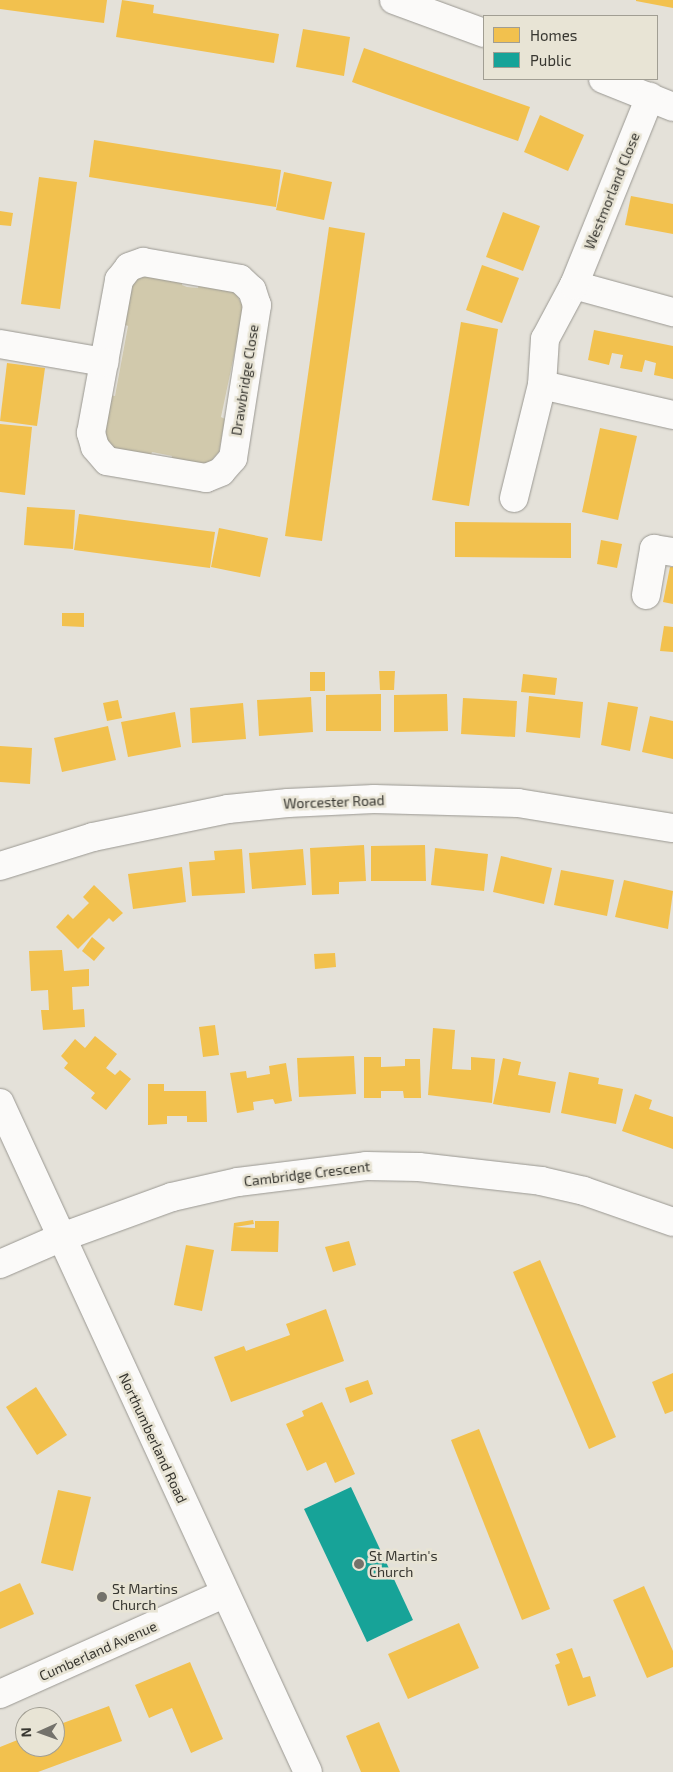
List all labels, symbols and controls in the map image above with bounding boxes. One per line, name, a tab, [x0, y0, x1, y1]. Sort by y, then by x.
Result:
legend	[483, 15, 658, 80]
text: Homes	[530, 26, 577, 44]
text: Public	[530, 51, 571, 69]
street label: Westmorland Close	[581, 130, 643, 252]
street label: Drawbridge Close	[228, 323, 262, 437]
street label: Worcester Road	[283, 792, 385, 812]
street label: Cambridge Crescent	[243, 1158, 371, 1190]
street label: Northumberland Road	[115, 1370, 191, 1506]
place label: St Martin's Church	[369, 1548, 438, 1580]
marker: St Martin's Church	[353, 1558, 365, 1570]
place label: St Martins Church	[112, 1581, 178, 1614]
marker: St Martins Church	[96, 1591, 108, 1603]
street label: Cumberland Avenue	[36, 1617, 160, 1685]
north arrow	[15, 1707, 65, 1757]
text: N	[17, 1727, 34, 1738]

